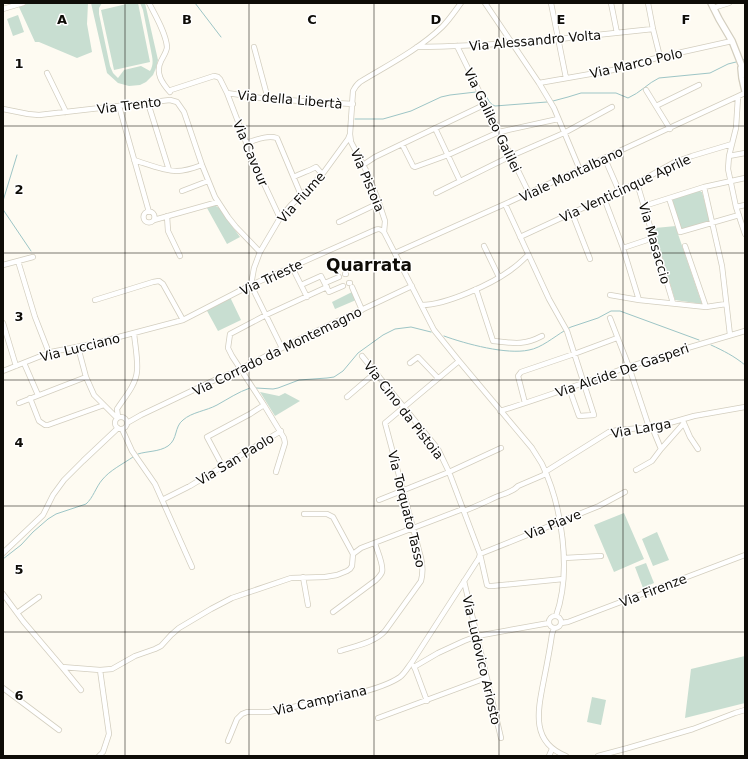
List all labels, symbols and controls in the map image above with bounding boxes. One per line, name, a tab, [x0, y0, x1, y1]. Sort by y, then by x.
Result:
text: A	[57, 12, 67, 27]
text: B	[182, 12, 192, 27]
text: C	[307, 12, 317, 27]
text: D	[431, 12, 442, 27]
text: E	[557, 12, 565, 27]
text: F	[682, 12, 690, 27]
street label: Via Alessandro Volta	[468, 27, 602, 54]
street label: Via Marco Polo	[588, 46, 684, 81]
text: 1	[14, 56, 24, 71]
street label: Via Galileo Galilei	[461, 66, 524, 175]
street label: Via della Libertà	[237, 87, 343, 112]
street label: Via Trento	[96, 94, 162, 117]
street label: Via Cavour	[230, 118, 271, 189]
street label: Viale Montalbano	[517, 144, 625, 205]
street label: Via Pistoia	[348, 146, 388, 214]
street label: Via Venticinque Aprile	[557, 152, 693, 225]
street label: Via Fiume	[275, 169, 328, 226]
text: 2	[14, 182, 24, 197]
street label: Via Masaccio	[636, 201, 673, 286]
district label: Quarrata	[326, 255, 412, 275]
street label: Via Trieste	[238, 256, 305, 298]
street label: Via Corrado da Montemagno	[190, 304, 364, 399]
text: 3	[14, 309, 24, 324]
street label: Via Lucciano	[39, 330, 122, 365]
street label: Via Alcide De Gasperi	[553, 341, 691, 400]
street label: Via Cino da Pistoia	[361, 358, 447, 462]
street label: Via Larga	[610, 416, 672, 441]
street label: Via San Paolo	[194, 430, 277, 488]
text: 4	[14, 435, 24, 450]
street label: Via Torquato Tasso	[385, 449, 428, 569]
street label: Via Piave	[523, 506, 583, 542]
text: 5	[14, 562, 24, 577]
street label: Via Firenze	[618, 571, 689, 610]
street label: Via Ludovico Ariosto	[459, 594, 504, 726]
street label: Via Campriana	[272, 682, 368, 719]
text: 6	[14, 688, 24, 703]

